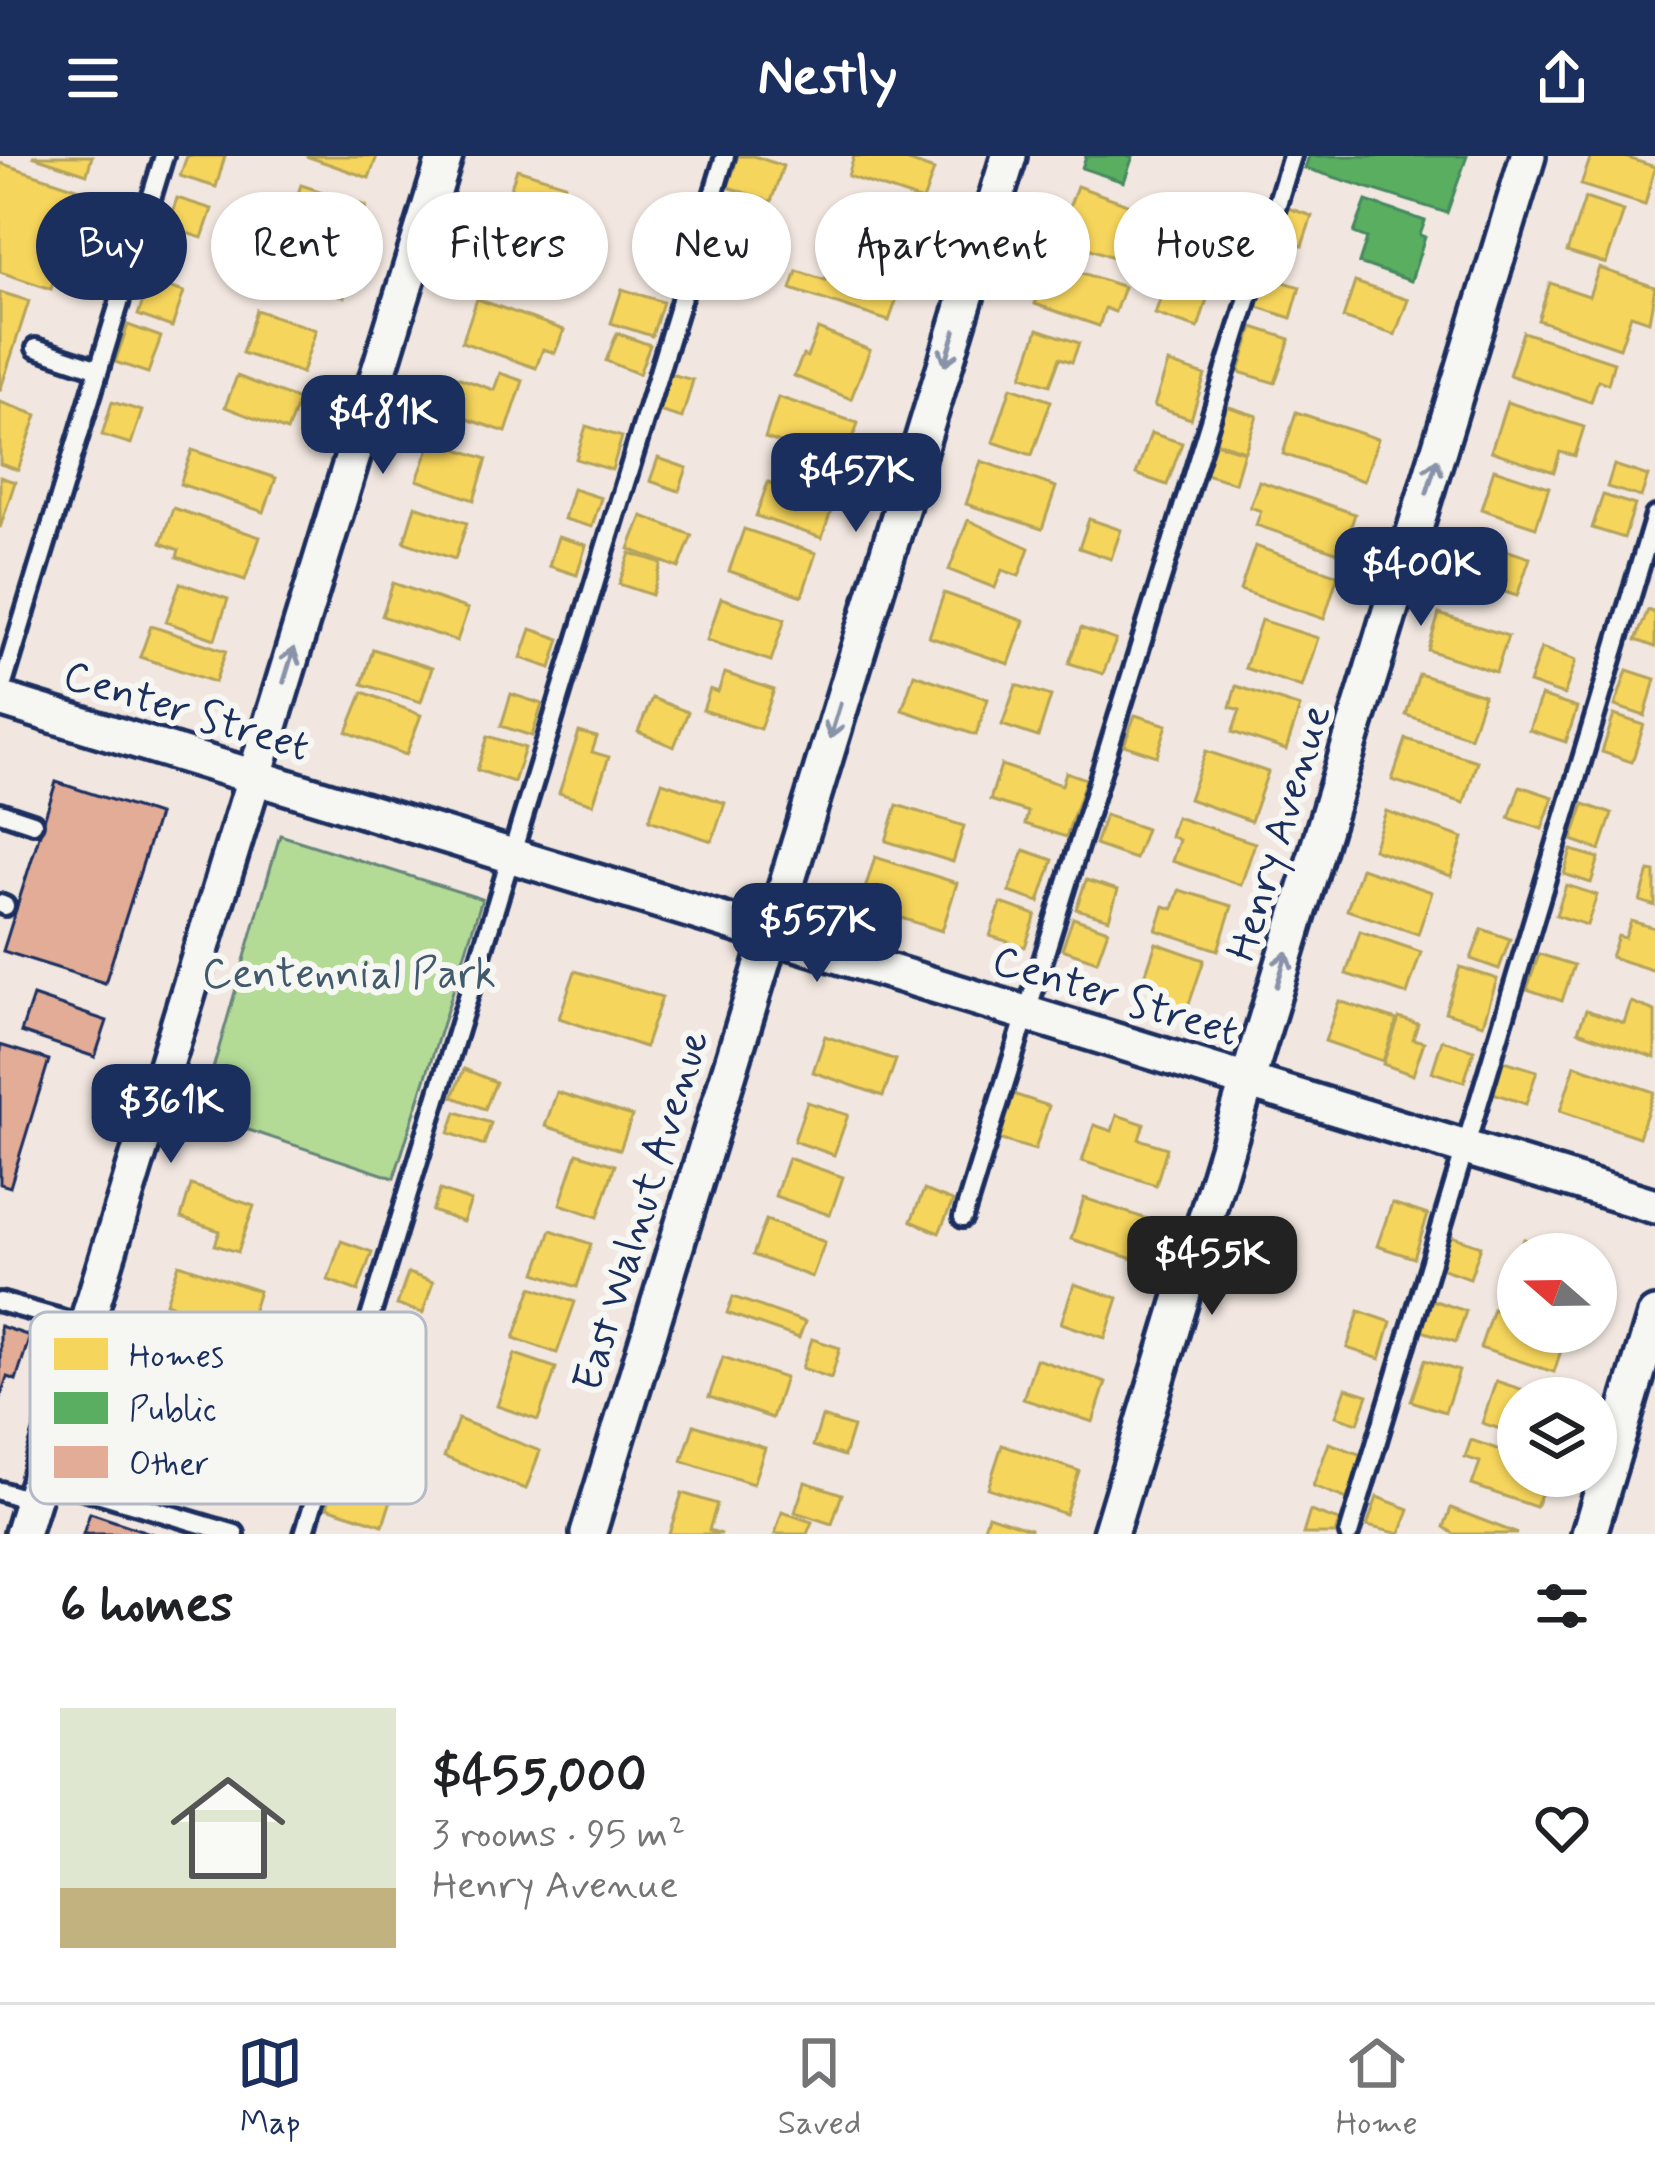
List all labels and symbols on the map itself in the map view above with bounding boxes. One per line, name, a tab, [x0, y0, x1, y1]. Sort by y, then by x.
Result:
one-way arrow	[938, 328, 960, 366]
pin: $481K	[299, 375, 467, 477]
pin: $457K	[772, 433, 940, 535]
one-way arrow	[1422, 457, 1444, 495]
pin: $400K	[1337, 527, 1505, 629]
one-way arrow	[279, 647, 301, 685]
street label: Center Street	[56, 649, 316, 776]
street label: Henry Avenue	[1215, 698, 1345, 968]
one-way arrow	[823, 701, 845, 739]
pin: $557K	[733, 883, 901, 985]
street label: Center Street	[985, 934, 1245, 1061]
park label: Centennial Park	[202, 948, 496, 1003]
one-way arrow	[1272, 951, 1294, 989]
street label: East Walnut Avenue	[561, 1024, 723, 1398]
pin: $361K	[87, 1064, 255, 1166]
pin: $455K	[1128, 1216, 1296, 1318]
north arrow	[1497, 1233, 1617, 1353]
legend	[30, 1312, 426, 1504]
text: Homes	[129, 1335, 224, 1379]
text: Public	[129, 1389, 216, 1433]
text: Other	[129, 1443, 209, 1487]

